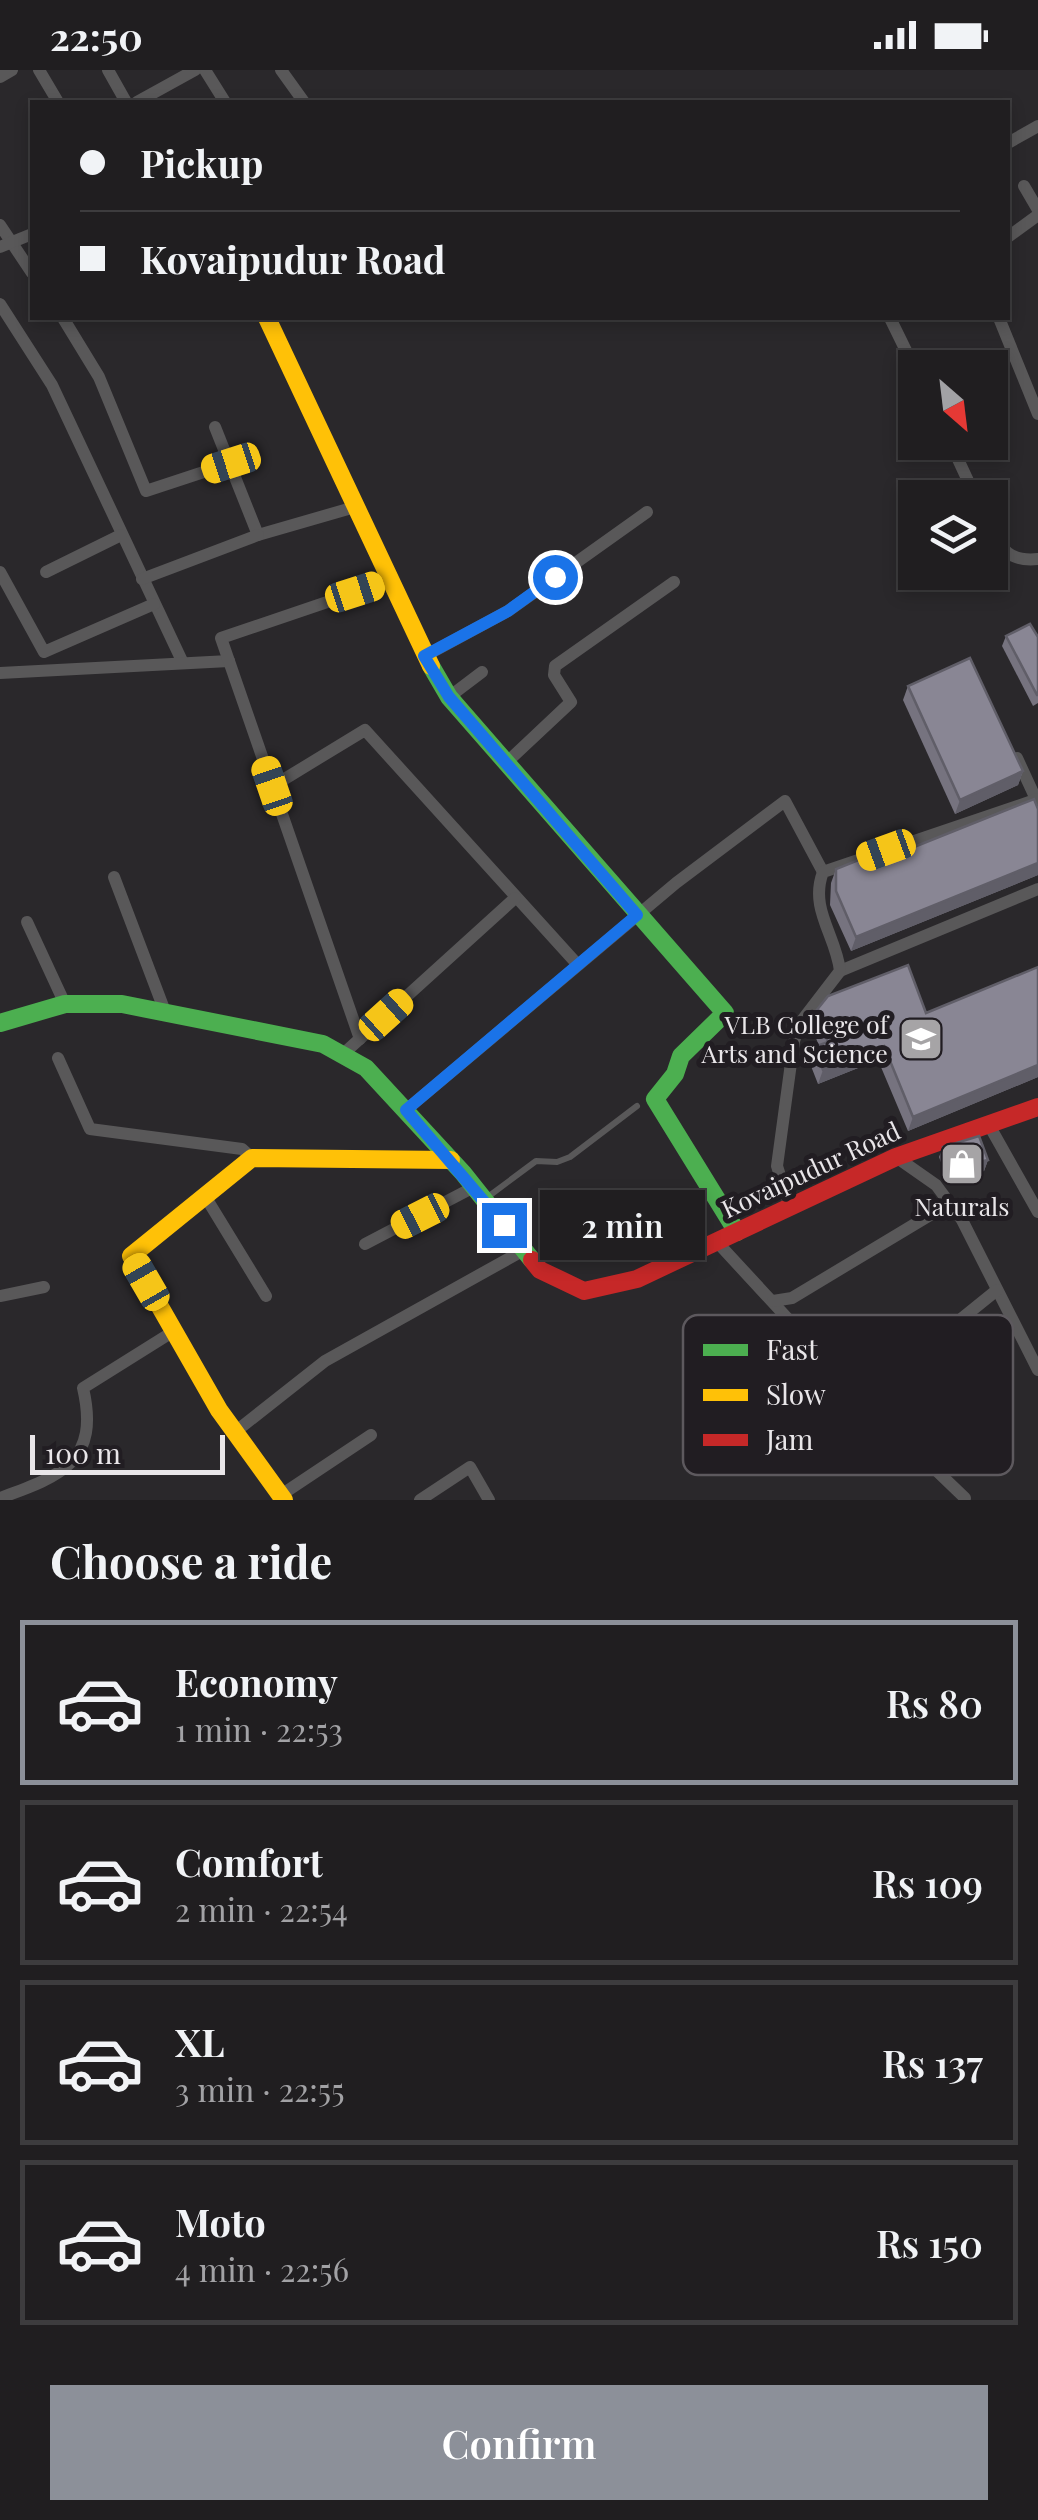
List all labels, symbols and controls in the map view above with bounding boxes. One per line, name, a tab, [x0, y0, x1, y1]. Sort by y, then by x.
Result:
text: 22:50	[50, 10, 143, 61]
text: Pickup	[140, 137, 263, 188]
text: Kovaipudur Road	[140, 233, 446, 284]
north arrow	[898, 350, 1008, 460]
map controls	[898, 350, 1008, 590]
car	[198, 439, 264, 487]
button: layers	[898, 480, 1008, 590]
route start	[533, 555, 578, 600]
car	[322, 568, 388, 616]
car	[248, 753, 296, 819]
car	[853, 826, 919, 874]
car	[354, 984, 418, 1046]
place label: VLB College of Arts and Science	[700, 1007, 890, 1069]
school or university icon: VLB College of Arts and Science	[898, 1016, 944, 1062]
street label: Kovaipudur Road	[716, 1113, 905, 1224]
shop icon: Naturals	[939, 1141, 985, 1187]
car	[386, 1189, 454, 1243]
place label: Naturals	[915, 1189, 1009, 1222]
callout: 2 min	[539, 1190, 704, 1260]
route end	[482, 1203, 527, 1248]
text: 2 min	[582, 1203, 663, 1246]
car	[118, 1249, 174, 1315]
legend	[683, 1315, 1013, 1475]
text: Fast	[766, 1330, 819, 1367]
text: Slow	[766, 1375, 826, 1412]
text: Jam	[765, 1420, 813, 1457]
scale bar	[30, 1430, 225, 1474]
text: 100 m	[45, 1434, 121, 1471]
text: Choose a ride	[50, 1530, 332, 1590]
text: Economy	[175, 1656, 338, 1707]
icon: car	[55, 1658, 145, 1748]
text: Rs 80	[886, 1677, 983, 1728]
text: 1 min · 22:53	[175, 1707, 343, 1750]
text: Comfort	[175, 1836, 323, 1887]
icon: car	[55, 1838, 145, 1928]
text: Rs 109	[872, 1857, 983, 1908]
text: 2 min · 22:54	[175, 1887, 348, 1930]
text: XL	[175, 2016, 224, 2067]
icon: car	[55, 2018, 145, 2108]
text: Rs 137	[882, 2037, 983, 2088]
text: 3 min · 22:55	[175, 2067, 344, 2110]
text: Moto	[175, 2196, 266, 2247]
icon: car	[55, 2198, 145, 2288]
text: Rs 150	[876, 2217, 983, 2268]
text: 4 min · 22:56	[175, 2247, 349, 2290]
button: Confirm	[50, 2385, 988, 2500]

